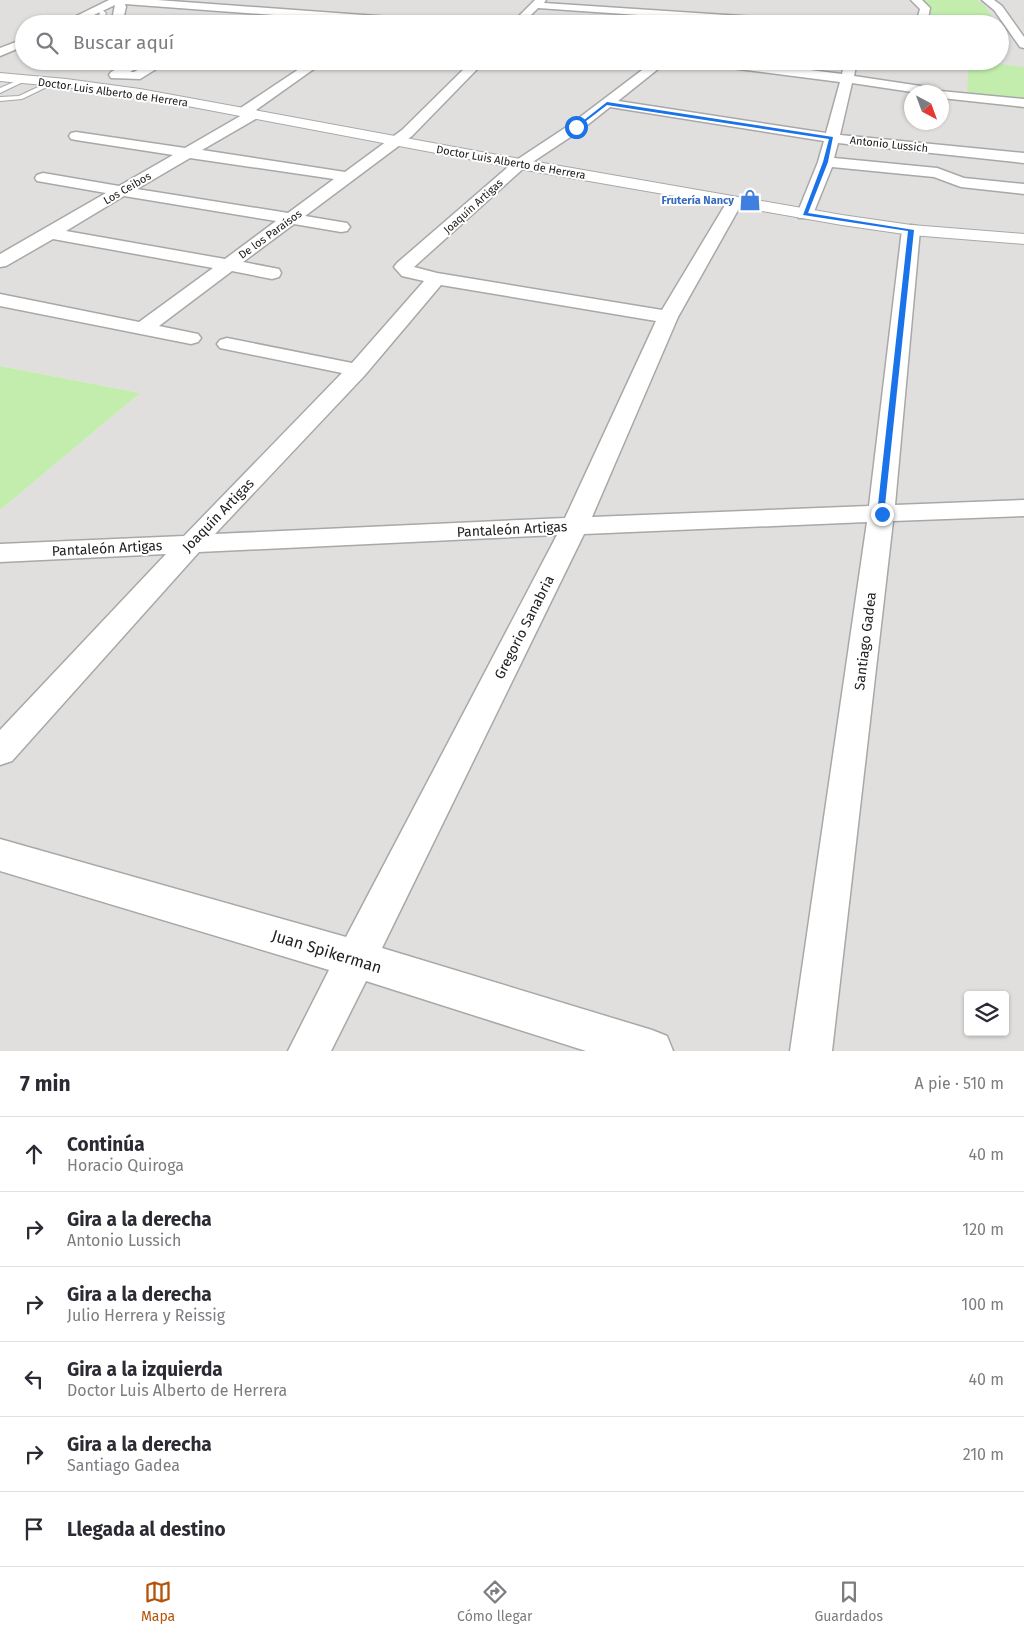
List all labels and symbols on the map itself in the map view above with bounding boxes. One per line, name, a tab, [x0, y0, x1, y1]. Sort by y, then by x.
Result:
street label: Doctor Luis Alberto de Herrera	[37, 76, 189, 109]
north arrow	[904, 85, 949, 130]
route start	[565, 116, 588, 139]
street label: Antonio Lussich	[849, 134, 929, 155]
street label: Doctor Luis Alberto de Herrera	[435, 143, 587, 182]
street label: Los Ceibos	[101, 170, 153, 207]
street label: Joaquín Artigas	[441, 176, 506, 236]
shop icon: Frutería Nancy	[737, 187, 763, 213]
place label: Frutería Nancy	[661, 194, 734, 207]
street label: De los Paraísos	[236, 207, 304, 262]
street label: Joaquín Artigas	[179, 475, 258, 556]
route end	[871, 503, 894, 526]
street label: Pantaleón Artigas	[456, 518, 568, 541]
street label: Pantaleón Artigas	[51, 537, 163, 560]
street label: Gregorio Sanabria	[491, 572, 558, 682]
street label: Santiago Gadea	[851, 591, 880, 691]
street label: Juan Spikerman	[270, 926, 384, 977]

